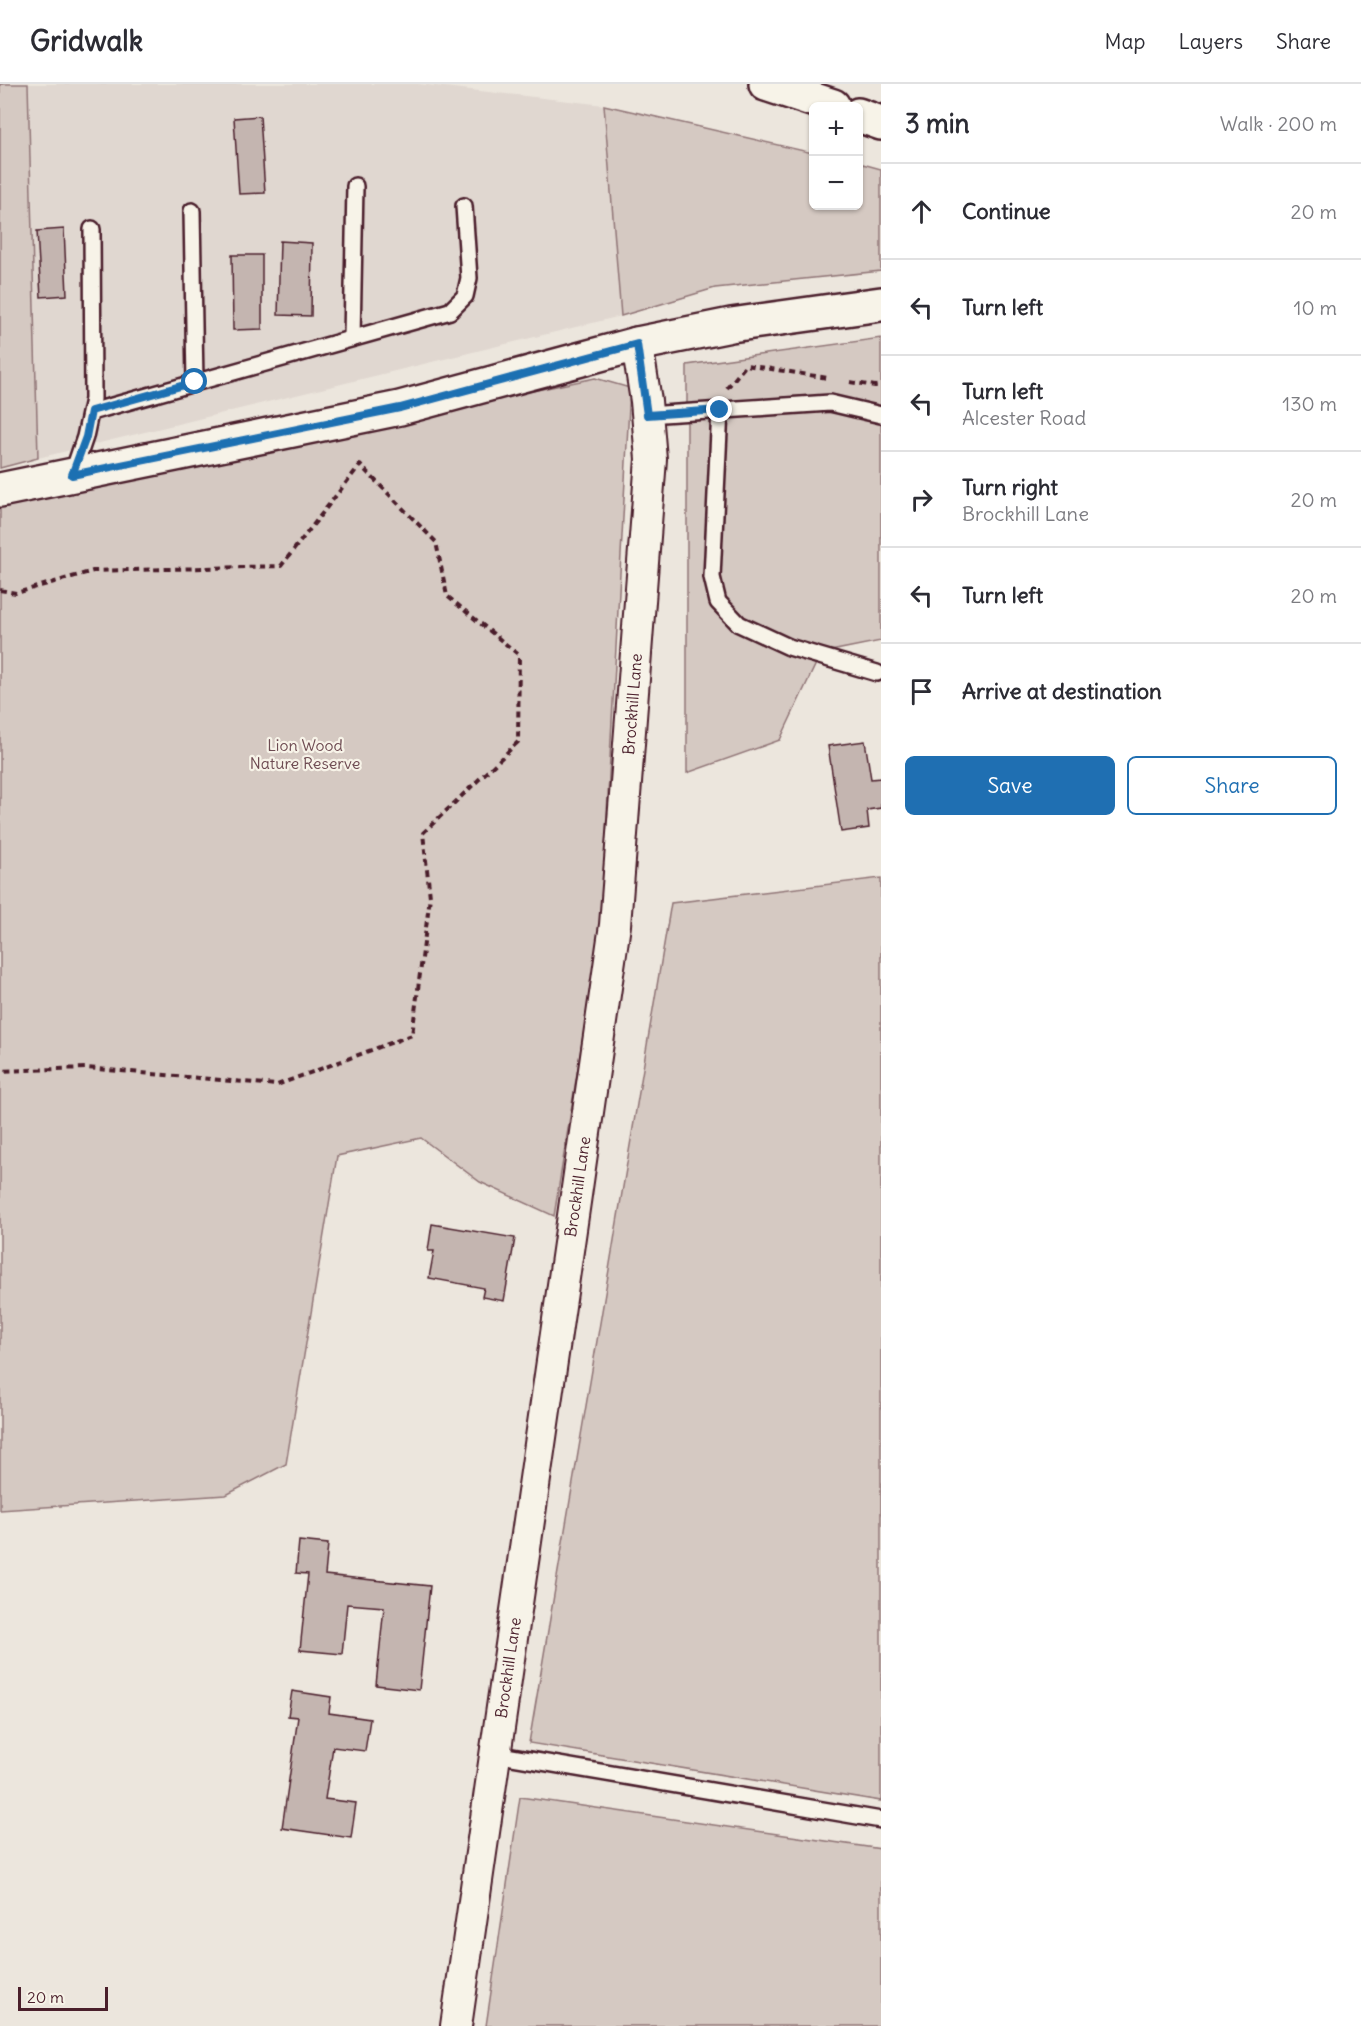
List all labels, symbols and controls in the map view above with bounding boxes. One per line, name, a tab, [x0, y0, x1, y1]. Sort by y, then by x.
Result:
text: Gridwalk	[30, 23, 143, 59]
text: Map	[1105, 28, 1145, 55]
text: Layers	[1178, 28, 1243, 55]
text: Share	[1276, 28, 1331, 55]
map controls	[809, 102, 863, 210]
button: +	[809, 102, 863, 156]
text: 3 min	[905, 107, 970, 140]
text: Walk · 200 m	[1220, 111, 1337, 136]
button: −	[809, 156, 863, 210]
icon: ahead	[905, 195, 938, 228]
text: Continue	[962, 197, 1051, 225]
text: 20 m	[1291, 199, 1337, 224]
icon: left	[905, 291, 938, 324]
text: Turn left	[962, 293, 1043, 321]
text: 10 m	[1294, 295, 1337, 320]
route start	[181, 368, 207, 394]
text: Turn left	[962, 377, 1043, 405]
icon: left	[905, 387, 938, 420]
text: 130 m	[1282, 391, 1337, 416]
route end	[706, 396, 732, 422]
text: Alcester Road	[962, 405, 1086, 430]
text: Turn right	[962, 473, 1058, 501]
icon: right	[905, 483, 938, 516]
text: 20 m	[1291, 487, 1337, 512]
text: Brockhill Lane	[962, 501, 1089, 526]
icon: left	[905, 579, 938, 612]
text: Turn left	[962, 581, 1043, 609]
text: 20 m	[1291, 583, 1337, 608]
street label: Brockhill Lane	[618, 653, 646, 756]
icon: arrive	[905, 675, 938, 708]
text: Arrive at destination	[962, 677, 1162, 705]
park label: Lion Wood Nature Reserve	[250, 735, 360, 773]
button: Save	[905, 756, 1115, 815]
button: Share	[1127, 756, 1337, 815]
street label: Brockhill Lane	[560, 1135, 594, 1238]
street label: Brockhill Lane	[491, 1616, 525, 1719]
scale bar	[18, 1984, 108, 2012]
text: 20 m	[27, 1987, 64, 2007]

